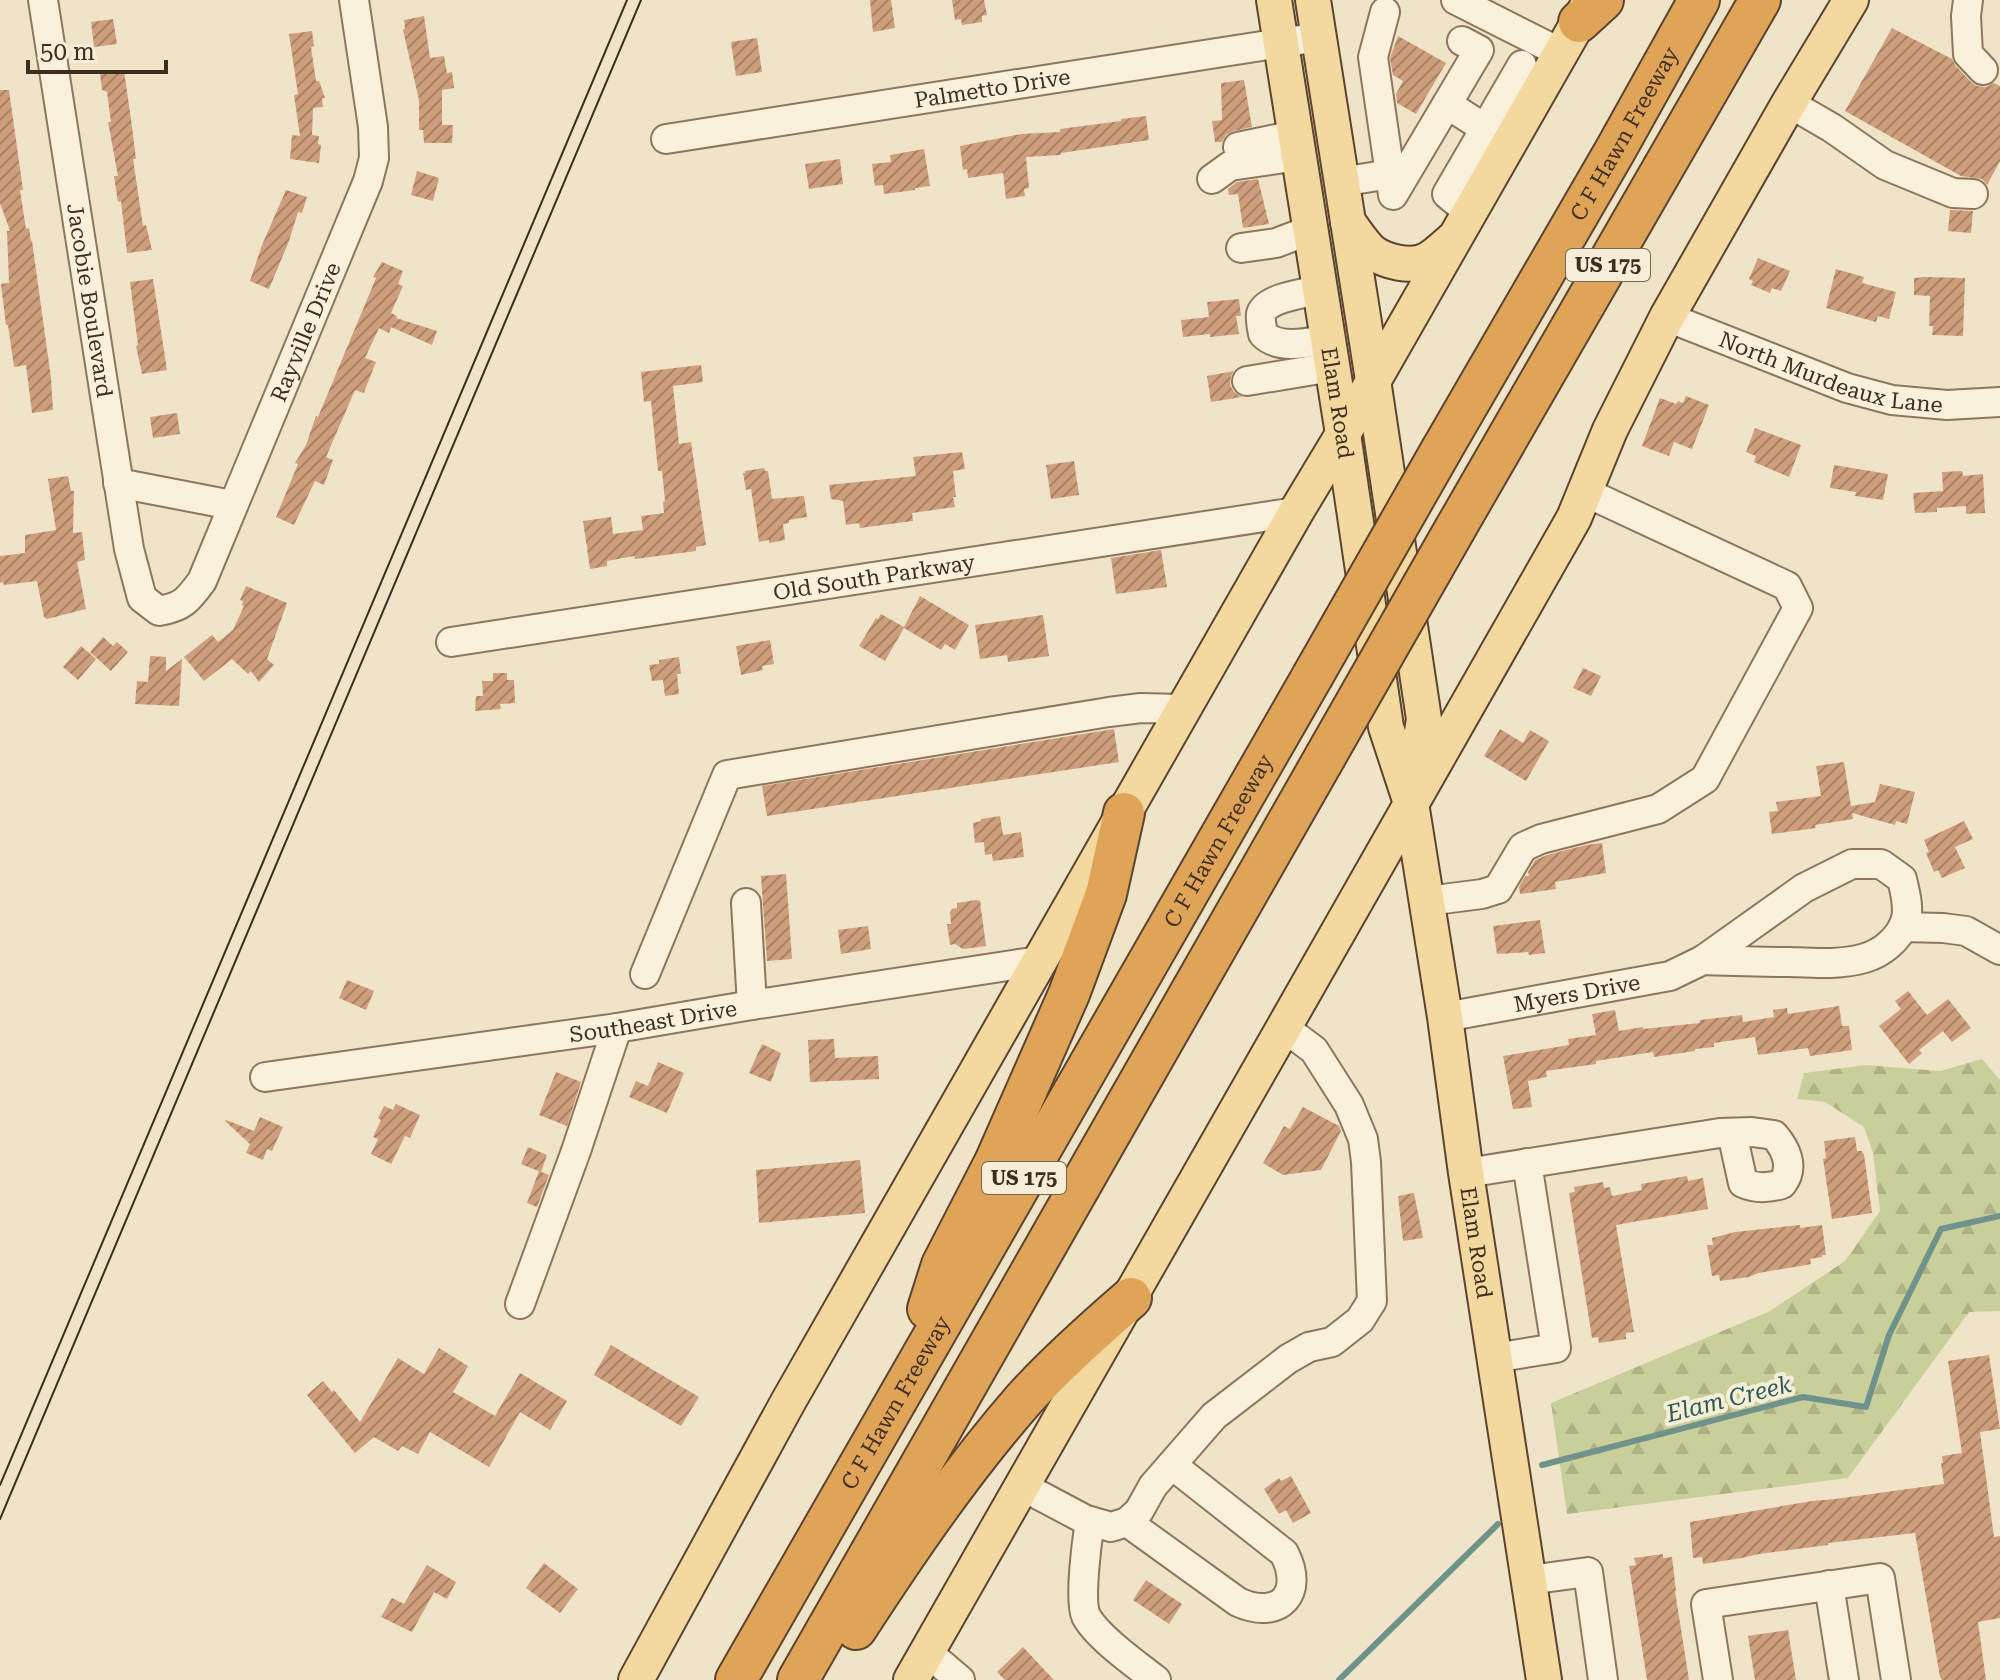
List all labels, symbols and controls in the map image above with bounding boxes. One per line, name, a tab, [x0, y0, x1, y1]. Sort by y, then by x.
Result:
scale bar	[28, 24, 166, 74]
text: 50 m	[40, 38, 95, 66]
street label: C F Hawn Freeway	[1565, 42, 1683, 225]
street label: Palmetto Drive	[912, 64, 1072, 113]
street label: Jacobie Boulevard	[63, 201, 118, 399]
road number: US 175	[1566, 249, 1650, 281]
street label: Rayville Drive	[265, 258, 345, 405]
street label: North Murdeaux Lane	[1715, 326, 1944, 417]
street label: Elam Road	[1317, 345, 1359, 460]
street label: Old South Parkway	[771, 549, 977, 605]
street label: C F Hawn Freeway	[1158, 749, 1278, 932]
street label: Myers Drive	[1512, 969, 1642, 1017]
street label: Southeast Drive	[568, 995, 739, 1047]
road number: US 175	[982, 1162, 1066, 1194]
street label: Elam Road	[1456, 1185, 1498, 1300]
street label: C F Hawn Freeway	[836, 1311, 955, 1494]
water label: Elam Creek	[1663, 1370, 1794, 1428]

